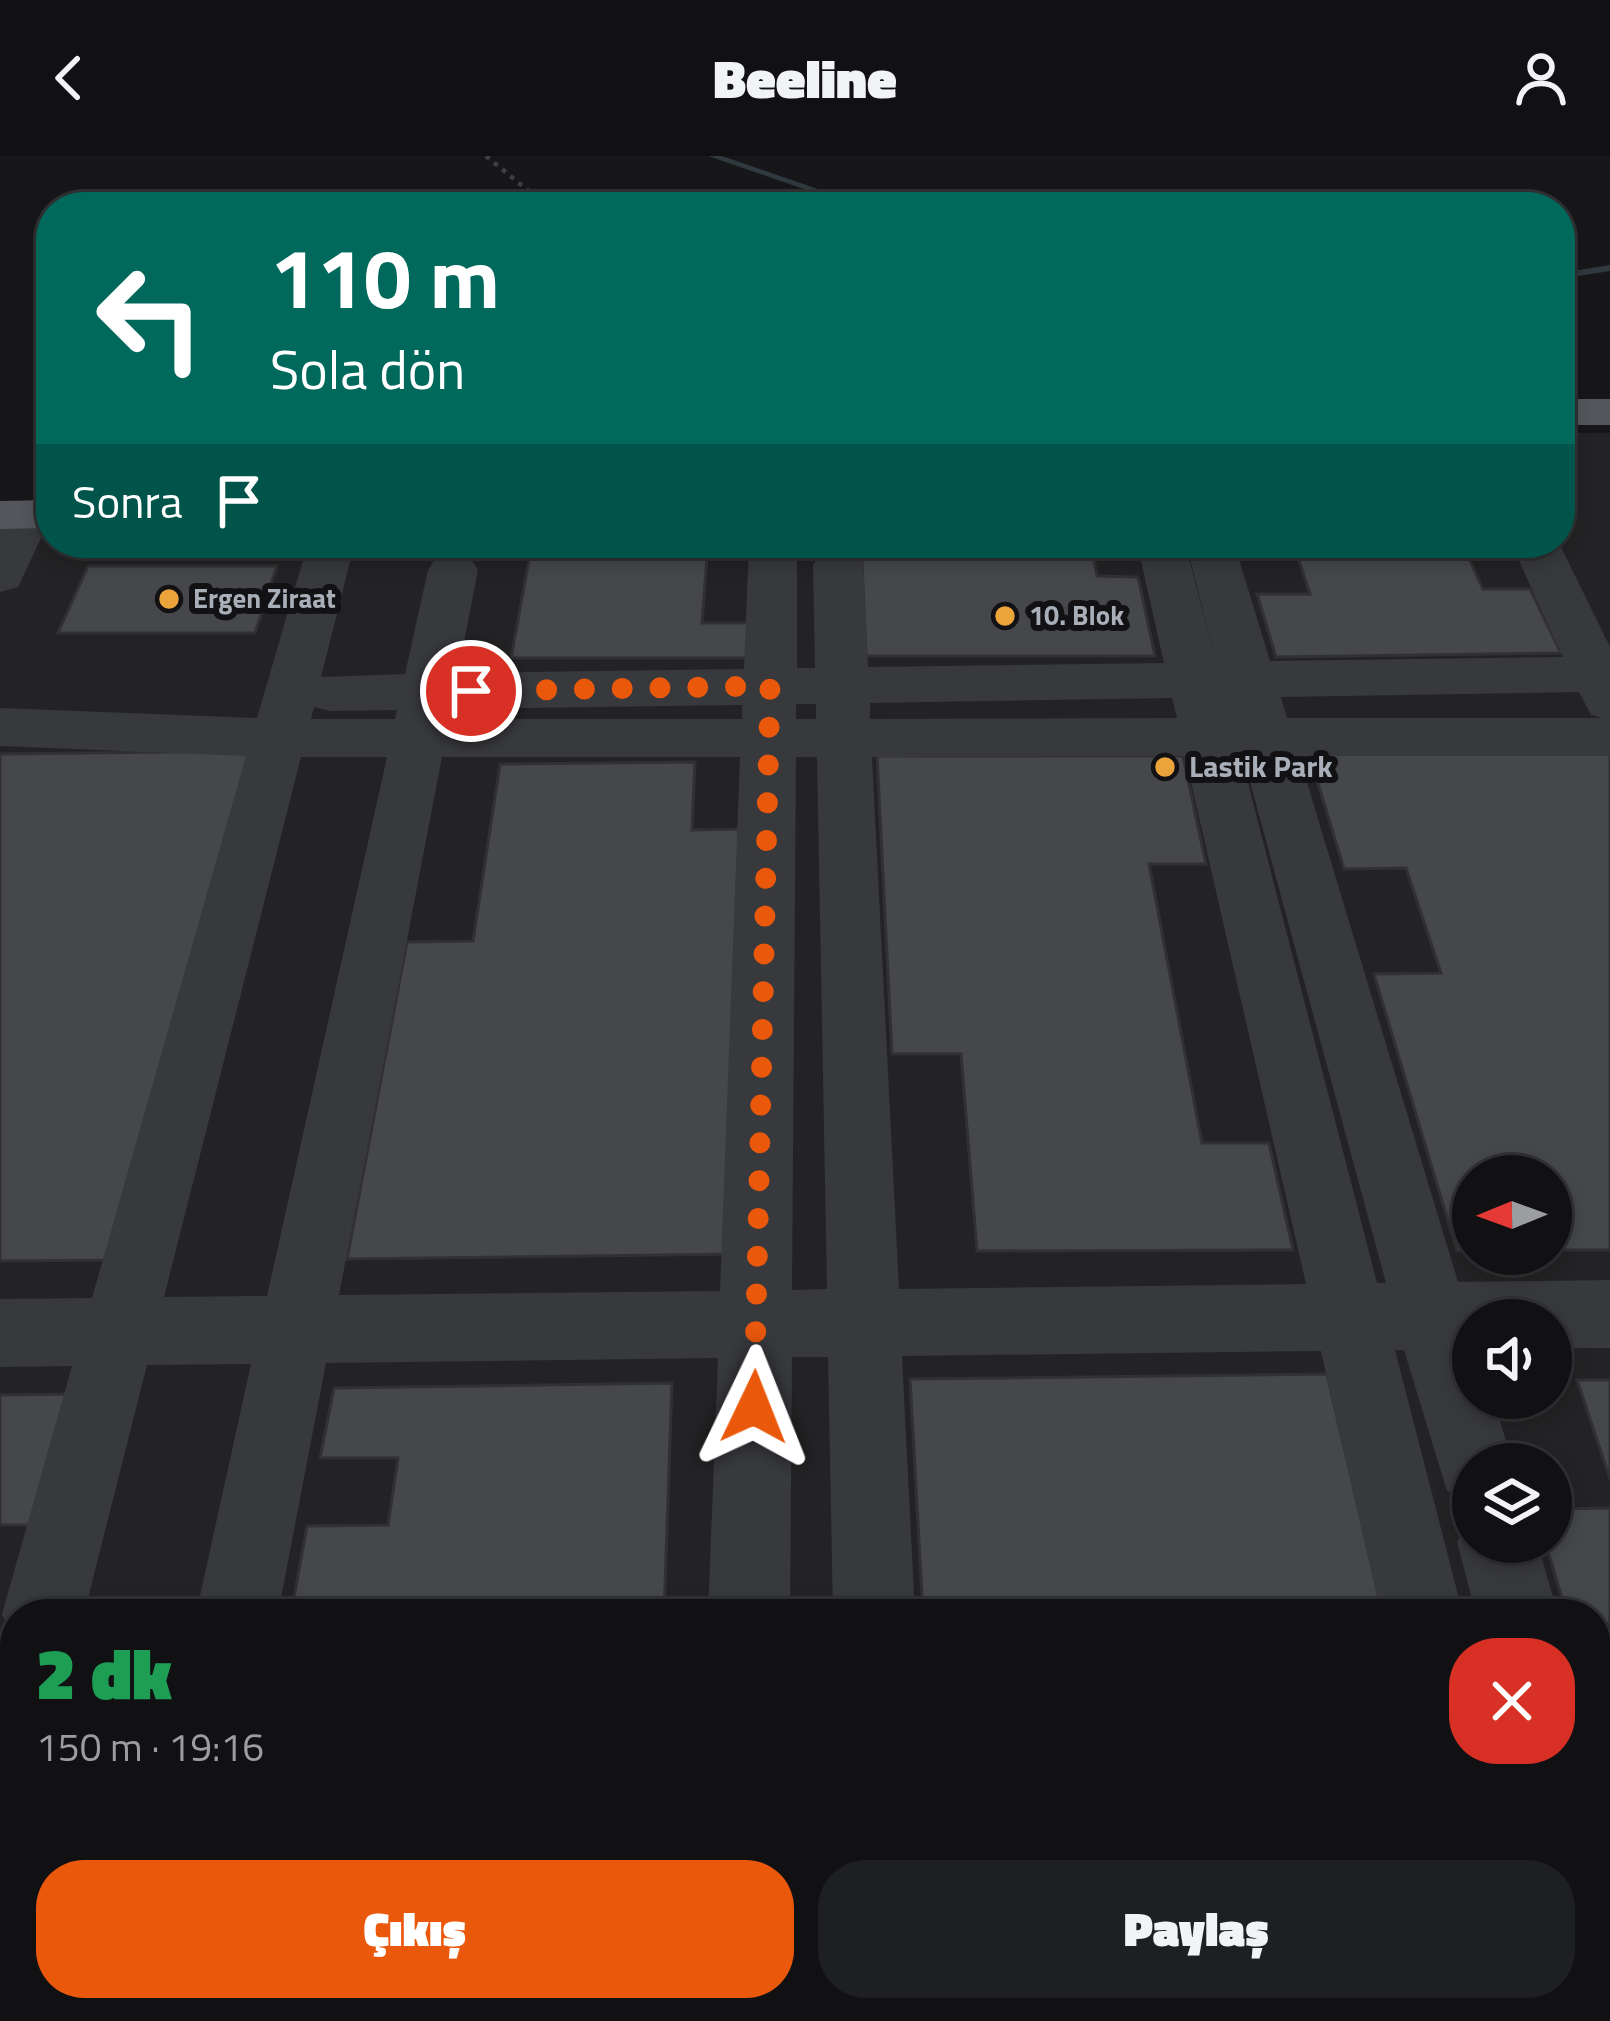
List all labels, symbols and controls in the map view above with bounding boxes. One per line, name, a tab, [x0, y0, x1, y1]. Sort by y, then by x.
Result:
text: Beeline	[713, 37, 897, 119]
icon: back	[36, 45, 102, 111]
icon: person	[1508, 45, 1574, 111]
text: 110 m	[270, 213, 500, 341]
icon: left	[72, 240, 228, 396]
text: Sola dön	[270, 328, 465, 410]
text: Sonra	[72, 467, 182, 535]
icon: arrive	[206, 468, 272, 534]
place label: Ergen Ziraat	[193, 577, 336, 618]
marker: Ergen Ziraat	[156, 586, 182, 612]
place label: 10. Blok	[1029, 594, 1124, 635]
marker: 10. Blok	[992, 603, 1018, 629]
pin	[420, 640, 522, 742]
icon: arrive	[438, 658, 504, 724]
place label: Lastik Park	[1189, 743, 1333, 789]
marker: Lastik Park	[1152, 754, 1178, 780]
north arrow	[1452, 1155, 1572, 1275]
map controls	[1452, 1155, 1572, 1563]
button: sound	[1452, 1299, 1572, 1419]
position arrow	[691, 1344, 817, 1470]
button: layers	[1452, 1443, 1572, 1563]
text: 2 dk	[36, 1617, 172, 1727]
button: close	[1449, 1638, 1575, 1764]
text: 150 m · 19:16	[36, 1717, 264, 1776]
button: Çıkış	[36, 1860, 794, 1998]
button: Paylaş	[818, 1860, 1575, 1998]

